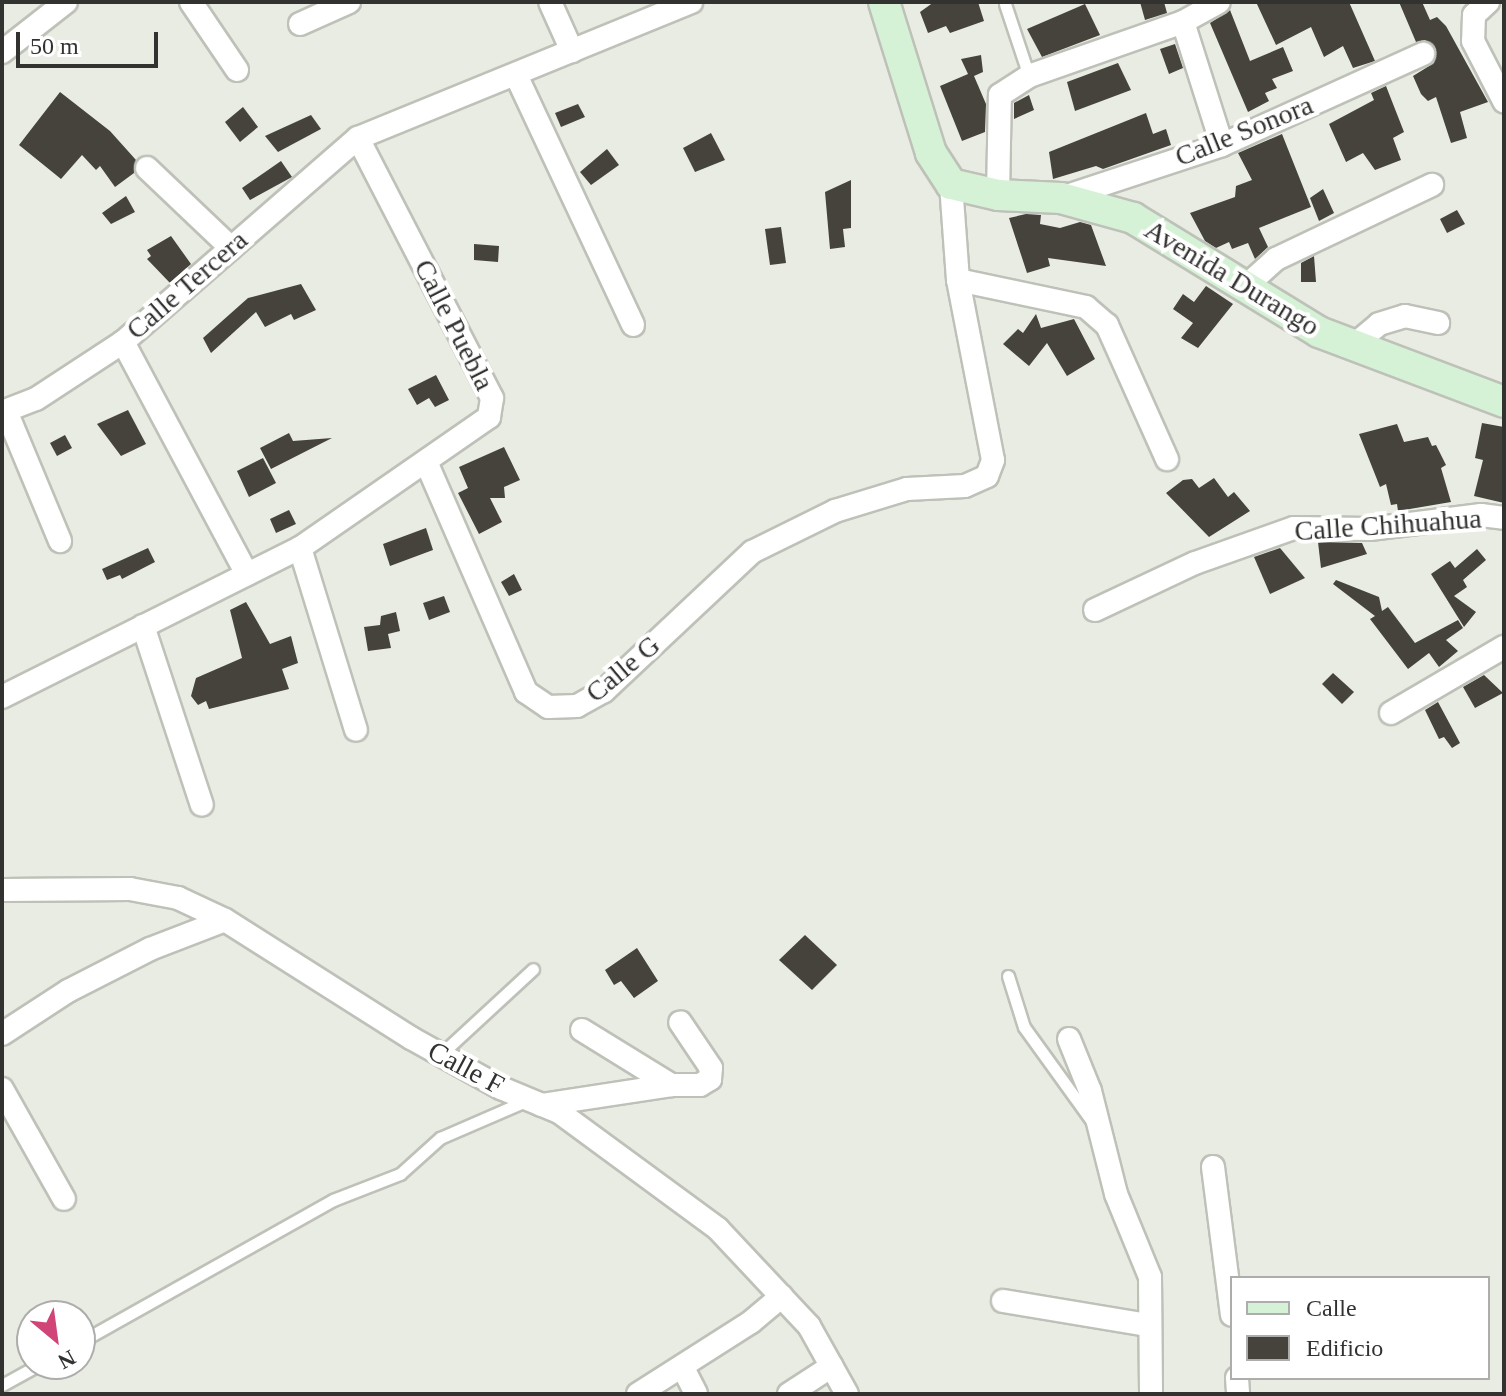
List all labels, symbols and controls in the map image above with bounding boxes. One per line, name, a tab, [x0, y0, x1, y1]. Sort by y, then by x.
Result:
scale bar	[20, 16, 162, 66]
text: 50 m	[30, 33, 79, 59]
street label: Calle Sonora	[1170, 88, 1318, 174]
street label: Avenida Durango	[1139, 213, 1325, 343]
street label: Calle Tercera	[120, 223, 254, 347]
street label: Calle Puebla	[407, 254, 501, 396]
street label: Calle Chihuahua	[1293, 502, 1483, 548]
street label: Calle G	[579, 628, 667, 710]
street label: Calle F	[422, 1034, 510, 1102]
legend	[1230, 1276, 1490, 1380]
text: Calle	[1306, 1295, 1357, 1321]
north arrow	[16, 1300, 96, 1380]
text: Edificio	[1306, 1335, 1383, 1361]
text: N	[54, 1345, 80, 1374]

